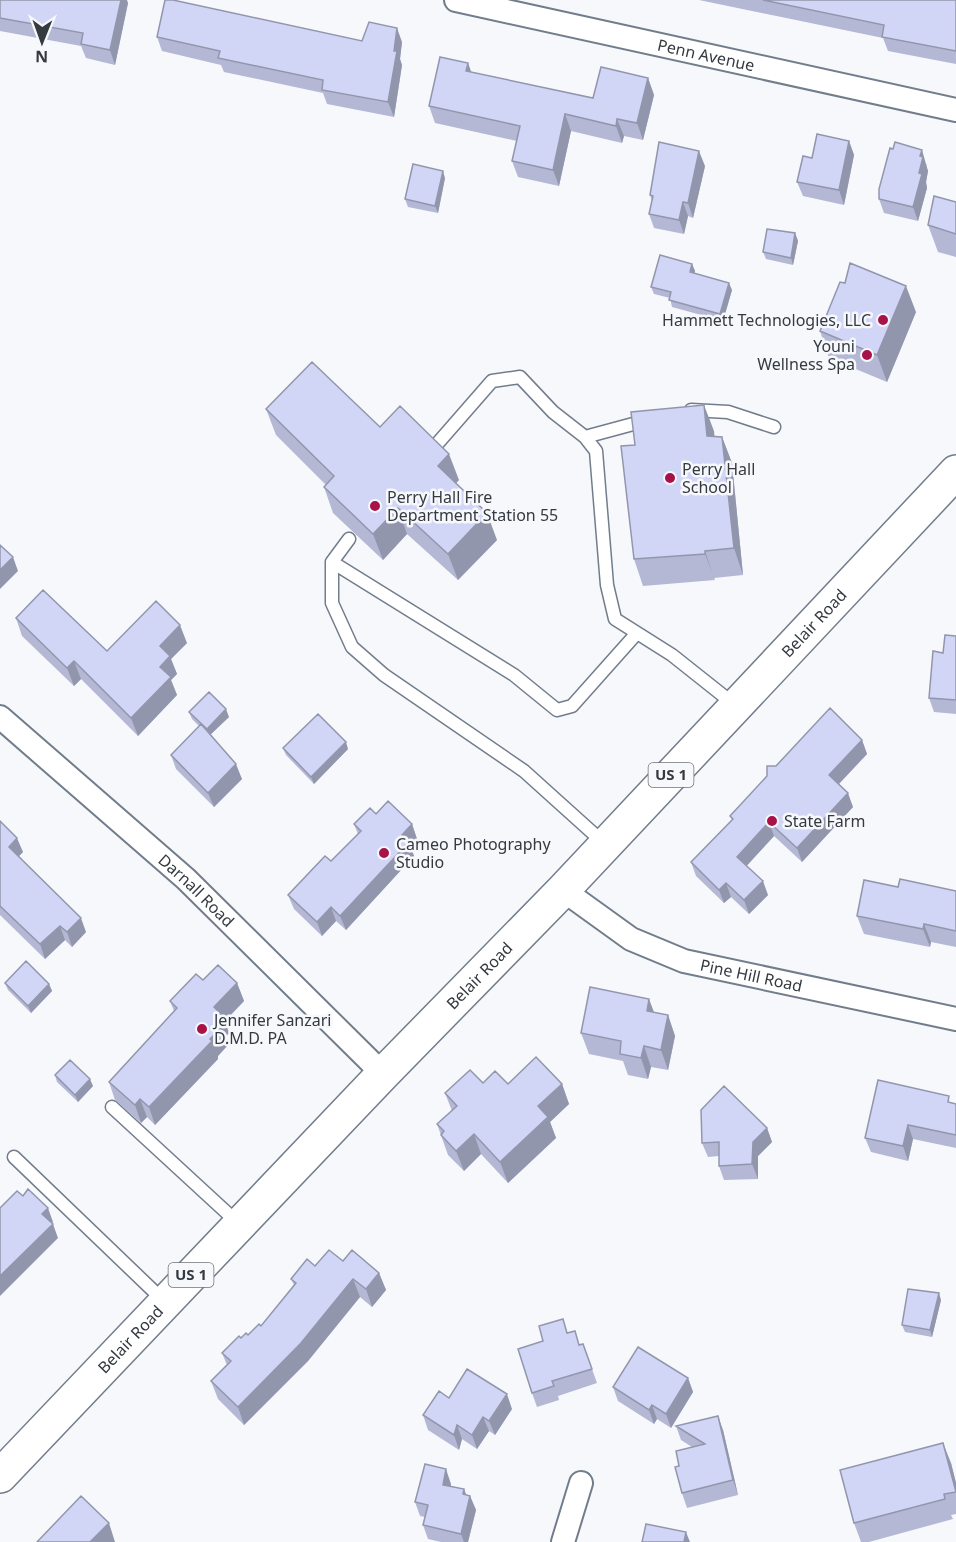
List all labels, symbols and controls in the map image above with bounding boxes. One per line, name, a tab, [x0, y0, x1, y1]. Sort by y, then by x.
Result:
north arrow	[12, 12, 72, 72]
street label: Penn Avenue	[655, 34, 757, 76]
text: N	[35, 46, 48, 68]
place label: Hammett Technologies, LLC	[662, 309, 871, 331]
marker: Hammett Technologies, LLC	[876, 313, 890, 327]
place label: Youni Wellness Spa	[757, 335, 855, 375]
marker: Youni Wellness Spa	[860, 348, 874, 362]
place label: Perry Hall School	[682, 458, 755, 498]
marker: Perry Hall School	[663, 471, 677, 485]
place label: Perry Hall Fire Department Station 55	[387, 486, 558, 526]
marker: Perry Hall Fire Department Station 55	[368, 499, 382, 513]
street label: Belair Road	[776, 584, 851, 662]
road number: US 1	[648, 763, 694, 787]
place label: State Farm	[784, 810, 865, 832]
marker: State Farm	[765, 814, 779, 828]
place label: Cameo Photography Studio	[396, 833, 551, 873]
marker: Cameo Photography Studio	[377, 846, 391, 860]
street label: Darnall Road	[154, 849, 239, 932]
street label: Belair Road	[441, 937, 517, 1014]
street label: Pine Hill Road	[698, 954, 804, 997]
place label: Jennifer Sanzari D.M.D. PA	[212, 1009, 331, 1049]
marker: Jennifer Sanzari D.M.D. PA	[195, 1022, 209, 1036]
road number: US 1	[168, 1263, 213, 1287]
street label: Belair Road	[93, 1300, 168, 1378]

